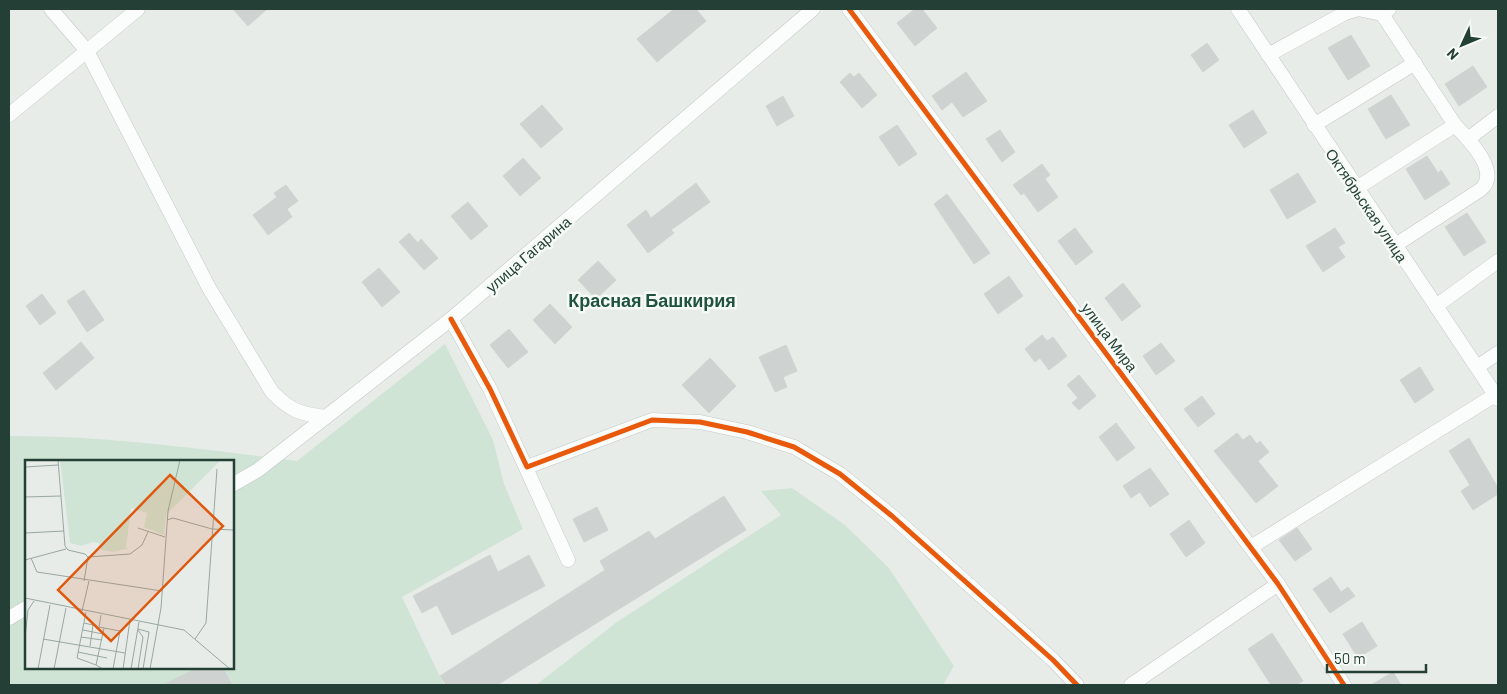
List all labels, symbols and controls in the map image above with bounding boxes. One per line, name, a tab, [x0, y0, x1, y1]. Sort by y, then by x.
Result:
north arrow	[1437, 20, 1487, 70]
text: N	[1443, 45, 1462, 64]
street label: Октябрьская улица	[1322, 145, 1412, 266]
street label: улица Гагарина	[482, 212, 575, 296]
district label: Красная Башкирия	[568, 289, 736, 311]
street label: улица Мира	[1078, 299, 1142, 376]
inset map	[25, 460, 234, 669]
scale bar	[1327, 642, 1426, 674]
text: 50 m	[1334, 649, 1366, 667]

